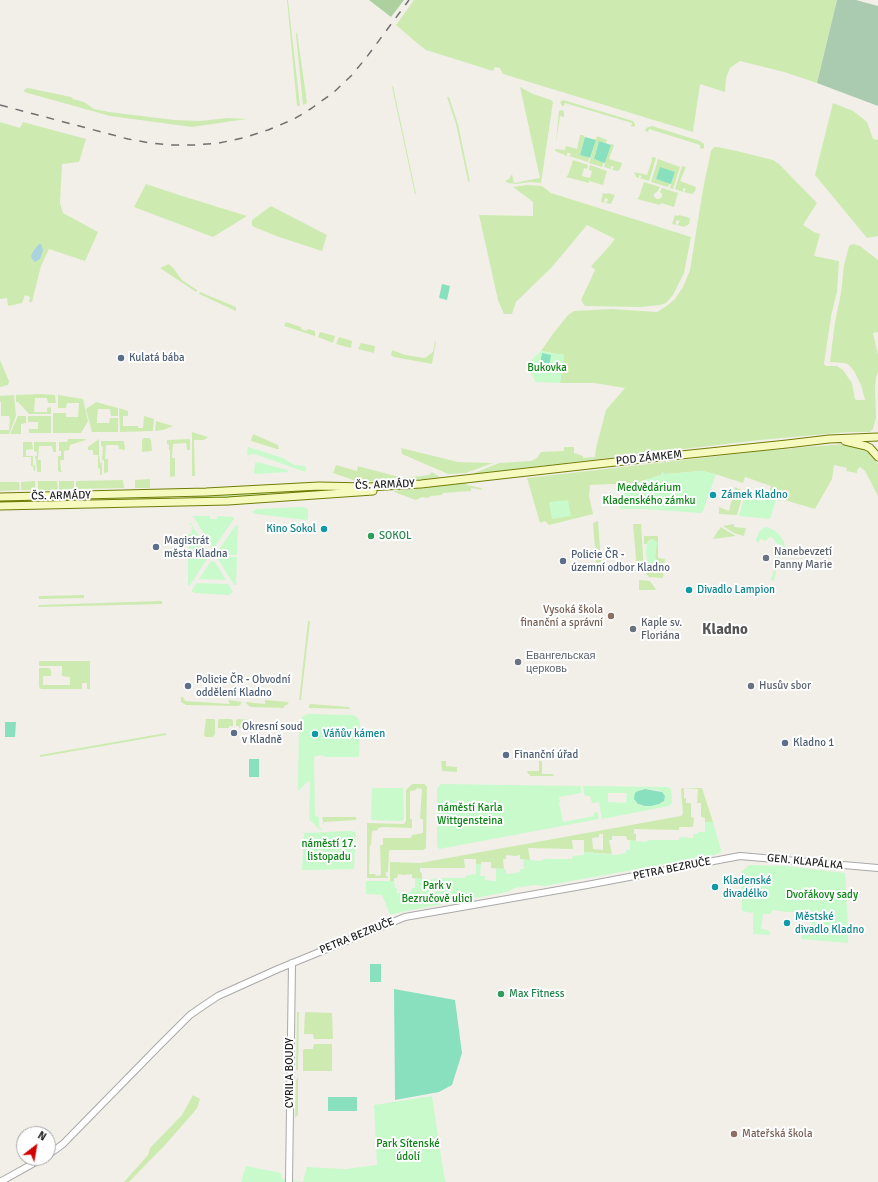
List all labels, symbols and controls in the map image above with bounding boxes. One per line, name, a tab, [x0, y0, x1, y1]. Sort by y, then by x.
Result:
place label: Kulatá bába	[129, 351, 185, 365]
marker: Kulatá bába	[116, 353, 126, 363]
park label: Bukovka	[527, 361, 567, 375]
street label: POD ZÁMKEM	[615, 448, 683, 468]
street label: ČS. ARMÁDY	[355, 477, 415, 493]
park label: Medvědárium Kladenského zámku	[602, 481, 696, 507]
place label: Zámek Kladno	[721, 488, 788, 502]
street label: ČS. ARMÁDY	[31, 489, 91, 503]
marker: Zámek Kladno	[708, 490, 718, 500]
place label: Kino Sokol	[266, 522, 316, 536]
marker: Kino Sokol	[319, 524, 329, 534]
place label: SOKOL	[379, 529, 412, 543]
marker: SOKOL	[366, 531, 376, 541]
place label: Magistrát města Kladna	[164, 534, 228, 560]
marker: Magistrát města Kladna	[151, 542, 161, 552]
place label: Nanebevzetí Panny Marie	[774, 545, 832, 571]
place label: Policie ČR - územní odbor Kladno	[571, 548, 670, 574]
marker: Nanebevzetí Panny Marie	[761, 553, 771, 563]
marker: Policie ČR - územní odbor Kladno	[558, 556, 568, 566]
place label: Divadlo Lampion	[697, 583, 775, 597]
marker: Divadlo Lampion	[684, 585, 694, 595]
place label: Vysoká škola finanční a správní	[520, 603, 603, 629]
marker: Vysoká škola finanční a správní	[606, 611, 616, 621]
place label: Kaple sv. Floriána	[641, 616, 682, 642]
district label: Kladno	[702, 621, 748, 639]
marker: Kaple sv. Floriána	[628, 624, 638, 634]
place label: Евангельская церковь	[526, 649, 596, 675]
marker: Евангельская церковь	[513, 657, 523, 667]
place label: Policie ČR - Obvodní oddělení Kladno	[196, 673, 290, 699]
place label: Husův sbor	[759, 679, 811, 693]
marker: Policie ČR - Obvodní oddělení Kladno	[183, 681, 193, 691]
marker: Husův sbor	[746, 681, 756, 691]
place label: Okresní soud v Kladně	[242, 720, 303, 746]
place label: Váňův kámen	[323, 727, 385, 741]
marker: Okresní soud v Kladně	[229, 728, 239, 738]
marker: Váňův kámen	[310, 729, 320, 739]
place label: Kladno 1	[793, 736, 834, 750]
marker: Kladno 1	[780, 738, 790, 748]
place label: Finanční úřad	[514, 748, 578, 762]
marker: Finanční úřad	[501, 750, 511, 760]
park label: náměstí Karla Wittgensteina	[437, 801, 503, 827]
park label: náměstí 17. listopadu	[302, 837, 356, 863]
street label: GEN. KLAPÁLKA	[766, 851, 844, 873]
street label: PETRA BEZRUČE	[632, 855, 712, 883]
place label: Kladenské divadélko	[723, 874, 771, 900]
park label: Park v Bezručově ulici	[401, 879, 473, 905]
marker: Kladenské divadélko	[710, 882, 720, 892]
park label: Dvořákovy sady	[786, 888, 858, 902]
place label: Městské divadlo Kladno	[795, 910, 864, 936]
street label: PETRA BEZRUČE	[318, 915, 396, 957]
marker: Městské divadlo Kladno	[782, 918, 792, 928]
place label: Max Fitness	[509, 987, 565, 1001]
marker: Max Fitness	[496, 989, 506, 999]
street label: CYRILA BOUDY	[283, 1038, 297, 1108]
north arrow	[16, 1126, 56, 1166]
place label: Mateřská škola	[742, 1127, 813, 1141]
text: N	[35, 1129, 49, 1144]
marker: Mateřská škola	[729, 1129, 739, 1139]
park label: Park Sítenské údolí	[376, 1137, 440, 1163]

